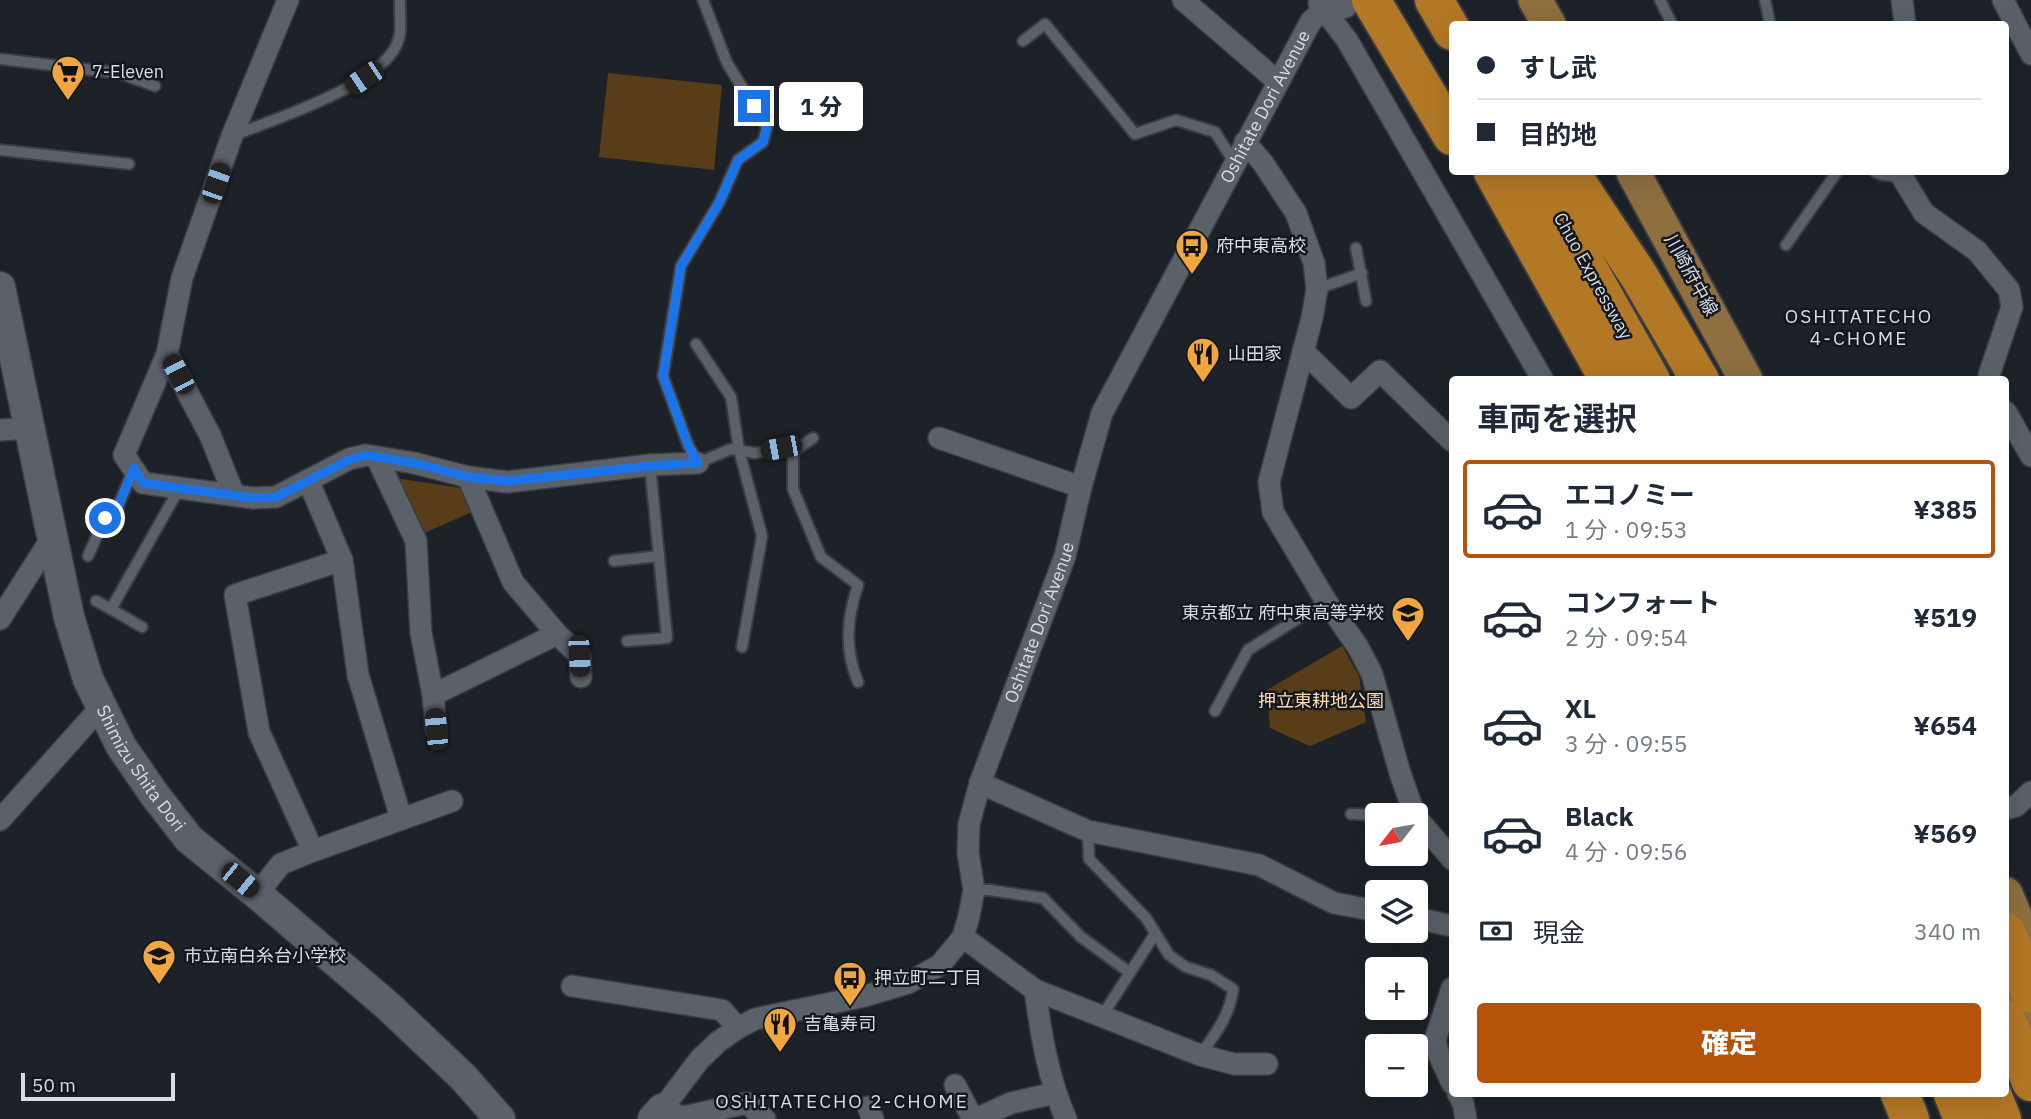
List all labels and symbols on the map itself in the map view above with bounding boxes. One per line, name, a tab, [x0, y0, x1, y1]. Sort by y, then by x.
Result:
street label: Oshitate Dori Avenue	[1215, 26, 1315, 187]
supermarket icon: 7-Eleven	[49, 53, 87, 102]
car	[341, 58, 388, 98]
place label: 7-Eleven	[92, 60, 164, 83]
callout: 1 分	[778, 82, 862, 130]
route end	[738, 90, 770, 122]
car	[200, 160, 233, 206]
street label: Chuo Expressway	[1549, 208, 1638, 343]
bus stop icon: 府中東高校	[1173, 227, 1211, 276]
street label: 川崎府中線	[1660, 230, 1723, 320]
place label: 府中東高校	[1216, 234, 1306, 257]
district label: OSHITATECHO 4-CHOME	[1785, 304, 1933, 350]
restaurant icon: 山田家	[1184, 335, 1222, 384]
place label: 山田家	[1228, 342, 1282, 365]
car	[159, 351, 198, 397]
car	[759, 434, 804, 462]
route start	[89, 502, 121, 534]
street label: Oshitate Dori Avenue	[999, 540, 1079, 706]
school or university icon: 東京都立 府中東高等学校	[1389, 594, 1427, 643]
place label: 東京都立 府中東高等学校	[1182, 601, 1384, 624]
car	[568, 634, 591, 678]
park label: 押立東耕地公園	[1258, 689, 1384, 712]
street label: Shimizu Shita Dori	[92, 701, 191, 836]
car	[424, 707, 449, 751]
north arrow	[1365, 803, 1428, 866]
car	[218, 859, 263, 901]
school or university icon: 市立南白糸台小学校	[140, 937, 178, 986]
place label: 市立南白糸台小学校	[184, 944, 346, 967]
bus stop icon: 押立町二丁目	[831, 959, 869, 1008]
place label: 押立町二丁目	[874, 966, 982, 989]
restaurant icon: 吉亀寿司	[761, 1005, 799, 1054]
place label: 吉亀寿司	[804, 1012, 876, 1035]
scale bar	[21, 1070, 175, 1102]
district label: OSHITATECHO 2-CHOME	[715, 1089, 969, 1113]

